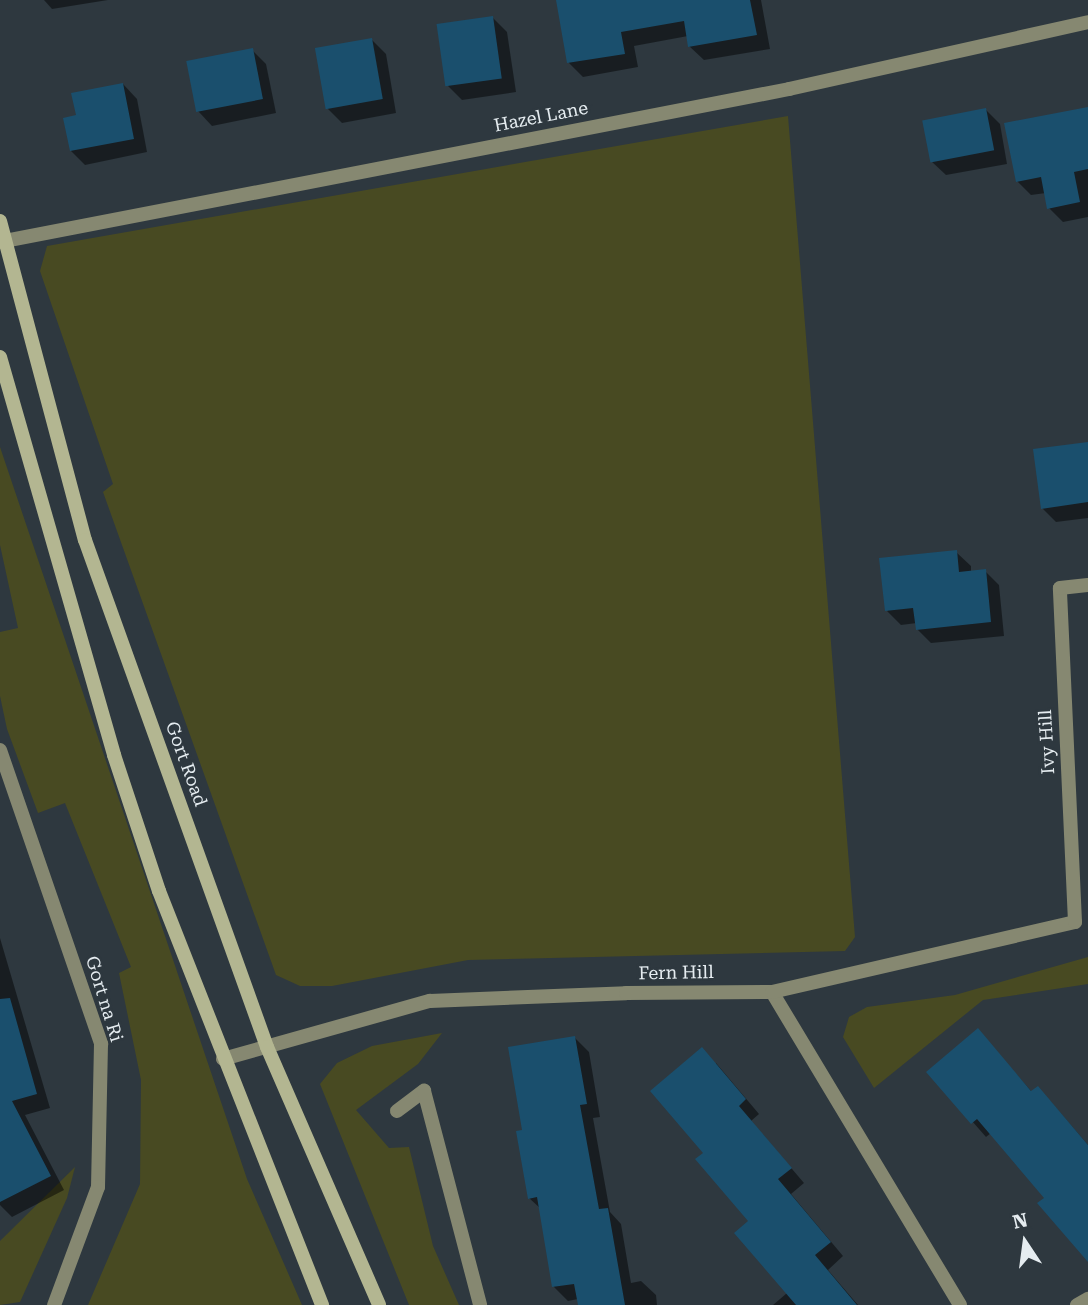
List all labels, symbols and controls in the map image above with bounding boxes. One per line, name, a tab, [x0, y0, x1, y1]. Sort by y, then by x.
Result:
street label: Hazel Lane	[492, 97, 590, 137]
street label: Ivy Hill	[1035, 709, 1059, 775]
street label: Gort Road	[161, 719, 211, 809]
street label: Gort na Ri	[81, 954, 127, 1044]
street label: Fern Hill	[638, 962, 714, 984]
north arrow	[990, 1207, 1060, 1277]
text: N	[1010, 1208, 1030, 1234]

